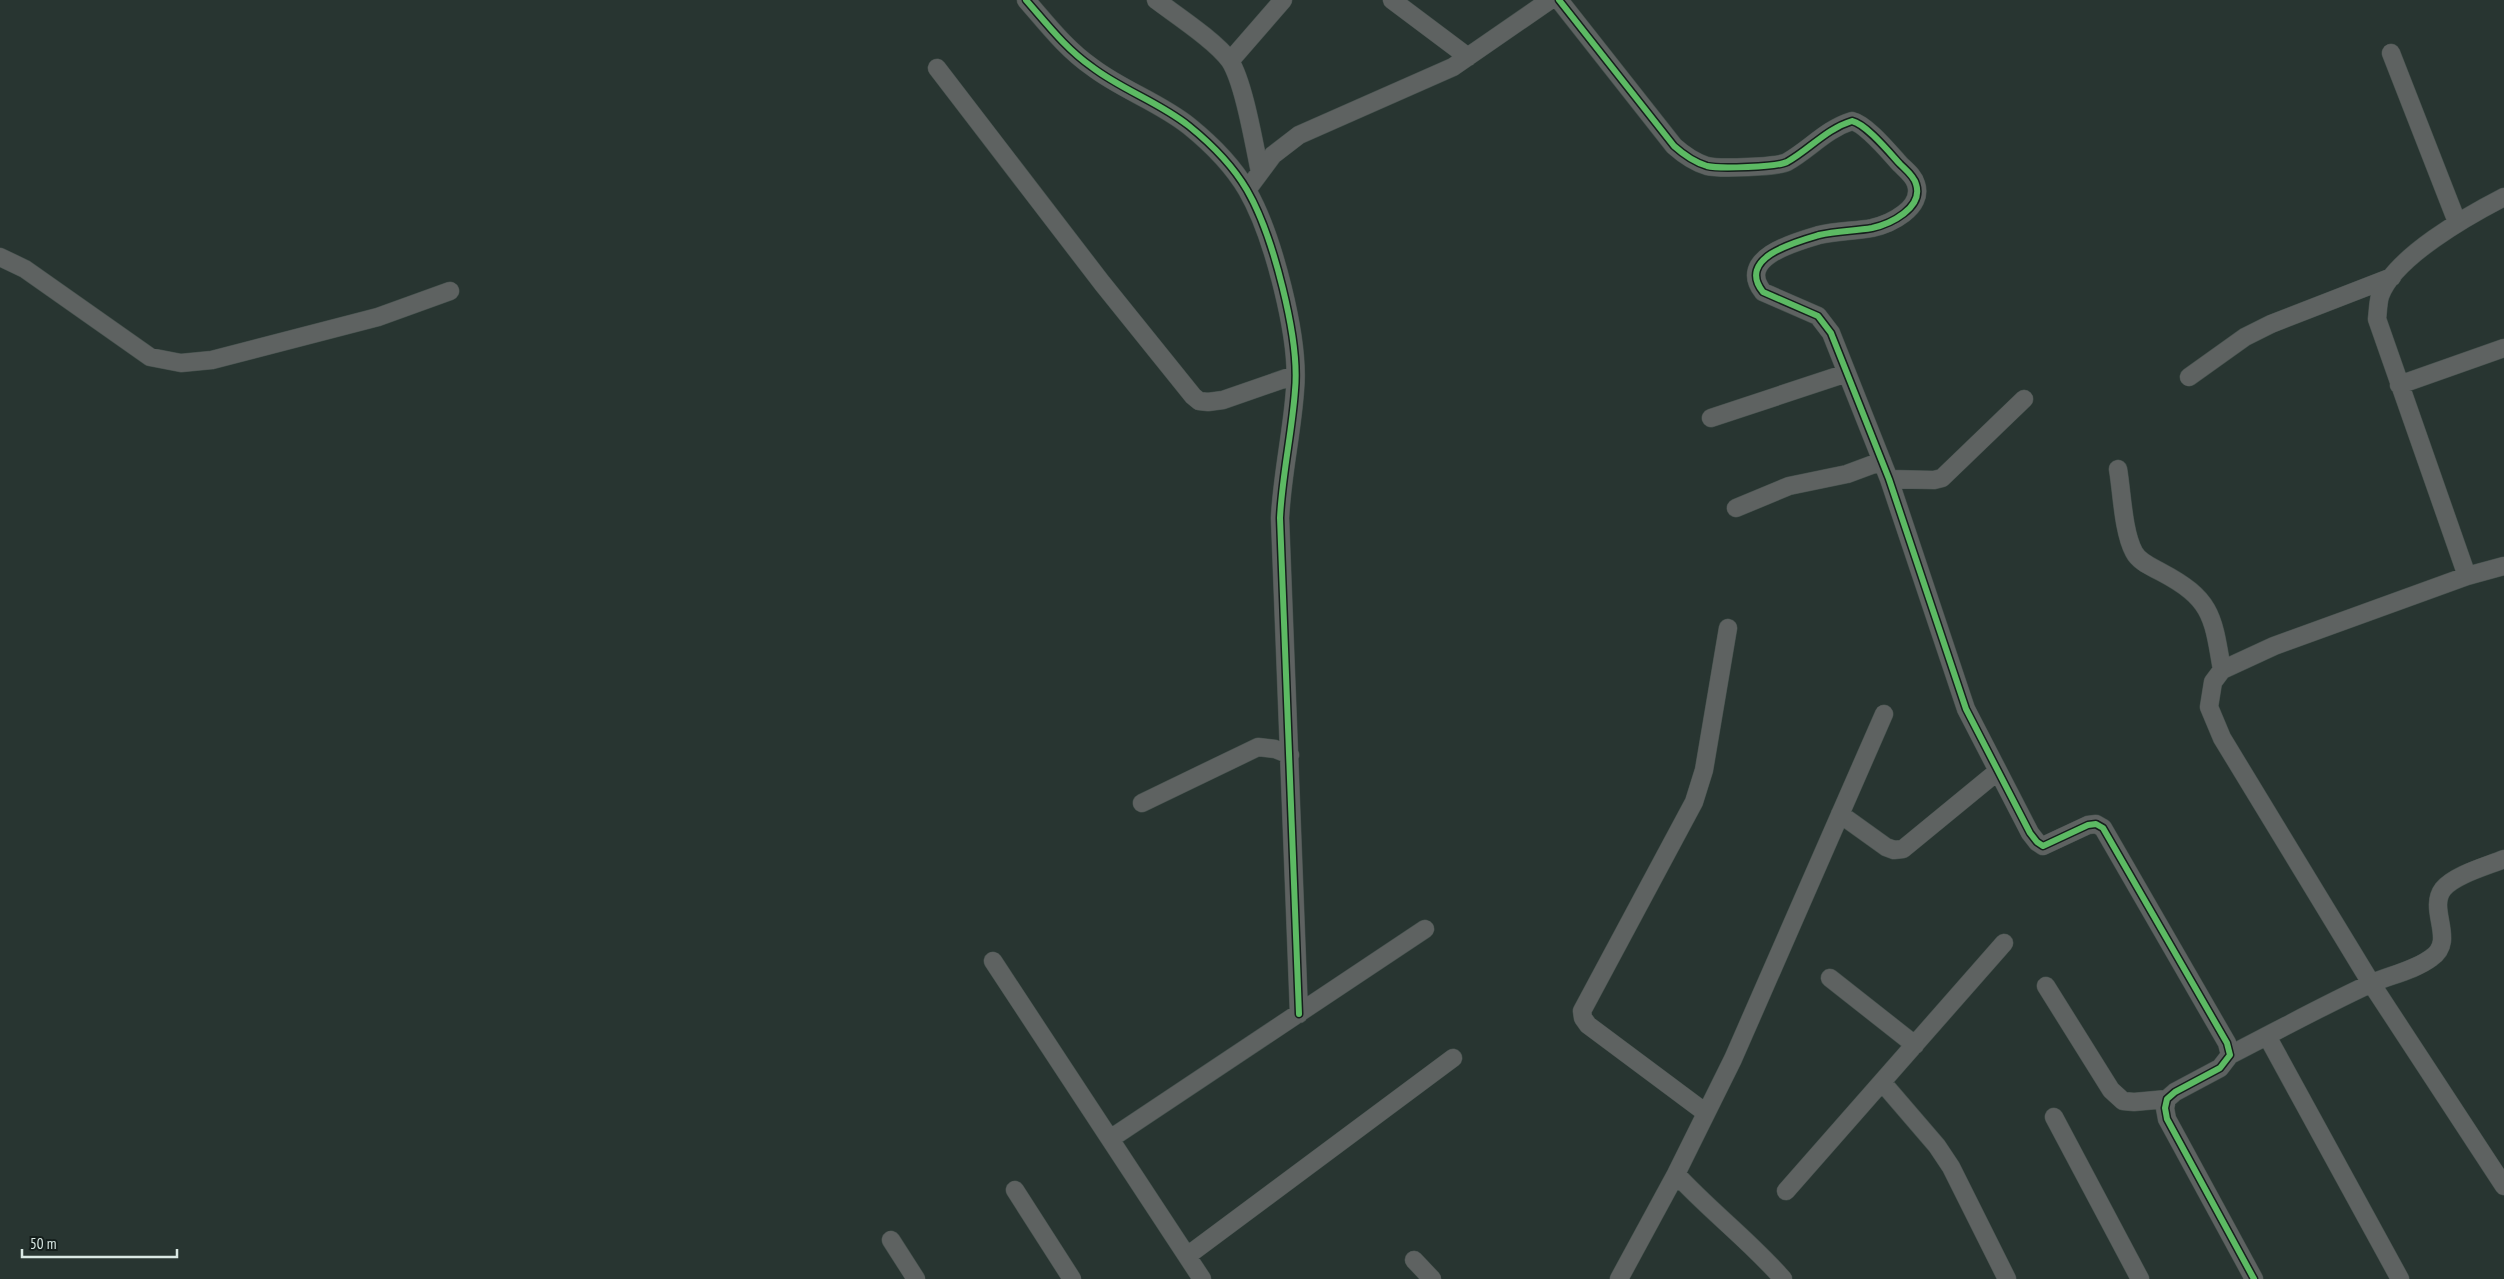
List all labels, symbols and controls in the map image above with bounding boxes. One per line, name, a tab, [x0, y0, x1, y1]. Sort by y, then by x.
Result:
scale bar	[22, 1226, 178, 1258]
text: 50 m	[30, 1234, 56, 1253]

